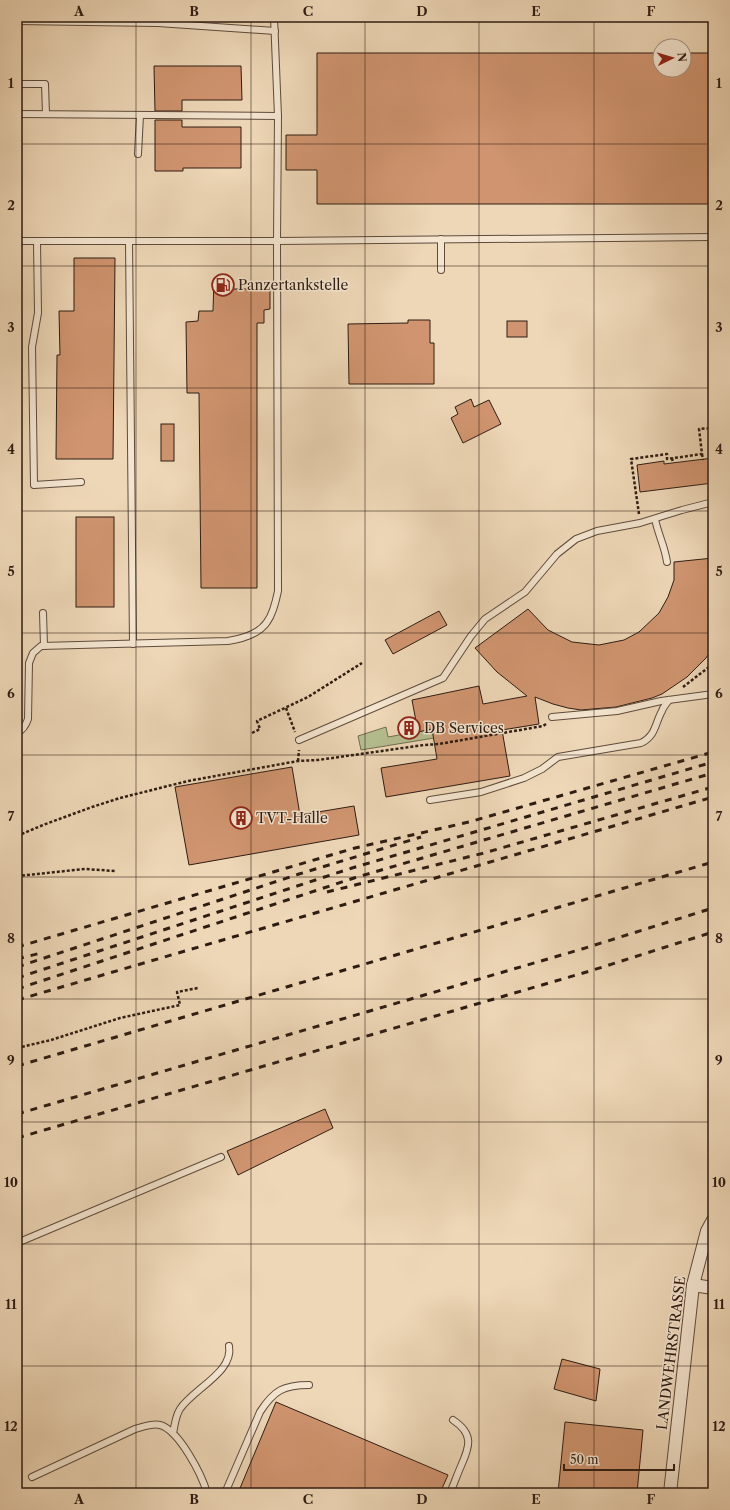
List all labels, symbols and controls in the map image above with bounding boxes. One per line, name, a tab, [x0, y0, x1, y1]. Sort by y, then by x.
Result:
text: A	[73, 3, 85, 19]
text: B	[189, 3, 199, 19]
text: C	[303, 3, 313, 19]
text: D	[416, 3, 428, 19]
text: E	[531, 3, 541, 19]
text: F	[647, 3, 656, 19]
north arrow	[652, 38, 692, 78]
text: N	[675, 52, 689, 63]
text: 1	[8, 75, 14, 91]
text: 1	[716, 75, 722, 91]
text: 2	[7, 197, 15, 213]
text: 2	[715, 197, 723, 213]
fuel station icon: Panzertankstelle	[210, 272, 236, 298]
place label: Panzertankstelle	[238, 276, 348, 294]
text: 3	[7, 319, 15, 335]
text: 3	[715, 319, 723, 335]
text: 4	[7, 441, 15, 457]
text: 4	[715, 441, 723, 457]
text: 5	[7, 563, 15, 579]
text: 5	[715, 563, 723, 579]
text: 6	[7, 685, 15, 701]
text: 6	[715, 685, 723, 701]
building icon: DB Services	[396, 715, 422, 741]
place label: DB Services	[424, 719, 504, 737]
building icon: TVT-Halle	[228, 805, 254, 831]
text: 7	[8, 808, 15, 824]
text: 7	[716, 808, 723, 824]
place label: TVT-Halle	[256, 809, 328, 827]
text: 8	[7, 930, 15, 946]
text: 8	[715, 930, 723, 946]
text: 9	[7, 1052, 15, 1068]
text: 9	[715, 1052, 723, 1068]
text: 10	[4, 1174, 18, 1190]
text: 10	[712, 1174, 726, 1190]
street label: LANDWEHRSTRASSE	[653, 1275, 689, 1431]
text: 11	[5, 1296, 17, 1312]
text: 11	[713, 1296, 725, 1312]
text: 12	[4, 1418, 18, 1434]
text: 12	[712, 1418, 726, 1434]
scale bar	[564, 1446, 674, 1472]
text: 50 m	[570, 1452, 599, 1467]
text: A	[73, 1491, 85, 1507]
text: B	[189, 1491, 199, 1507]
text: C	[303, 1491, 313, 1507]
text: D	[416, 1491, 428, 1507]
text: E	[531, 1491, 541, 1507]
text: F	[647, 1491, 656, 1507]

